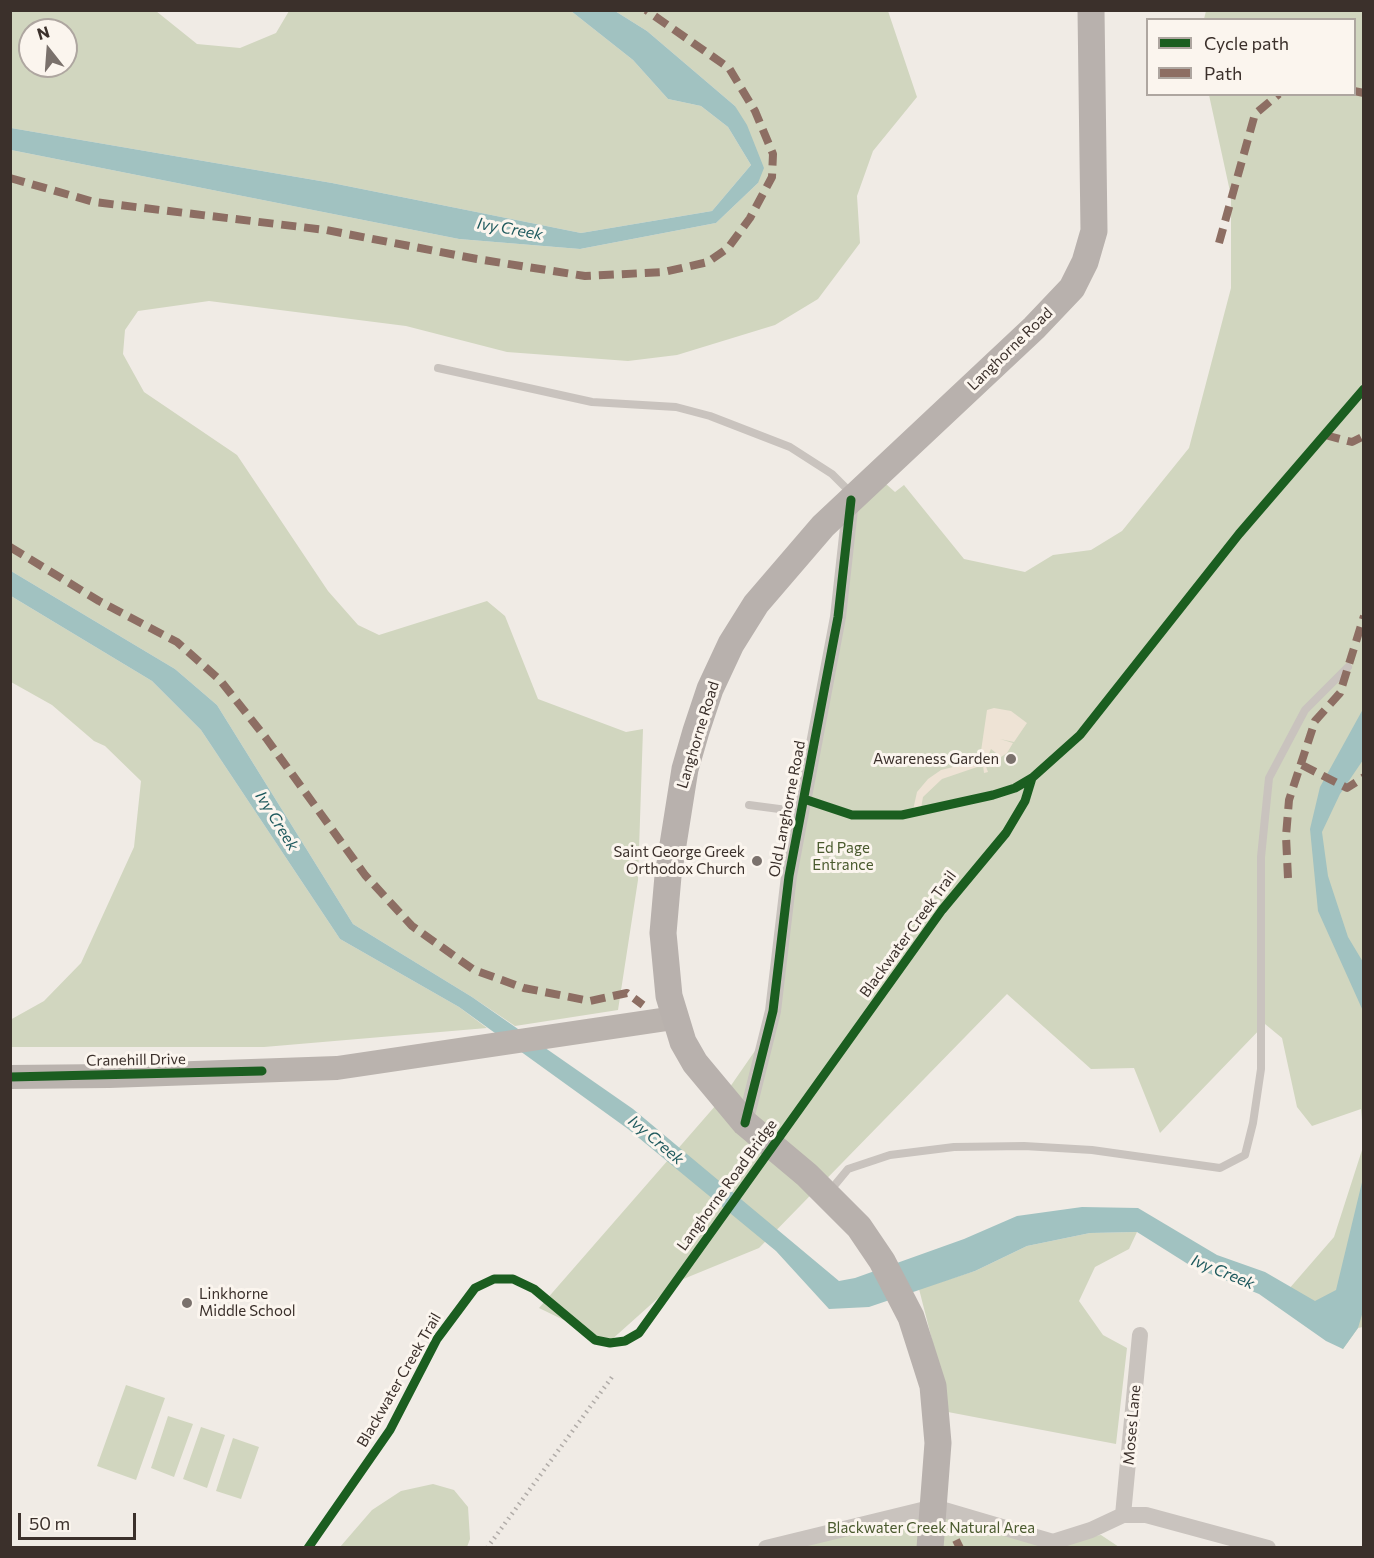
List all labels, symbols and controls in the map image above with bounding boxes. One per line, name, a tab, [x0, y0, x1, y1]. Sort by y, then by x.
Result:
north arrow	[18, 18, 78, 78]
legend	[1146, 18, 1356, 96]
text: N	[35, 21, 52, 43]
text: Cycle path	[1204, 32, 1289, 54]
text: Path	[1204, 62, 1242, 84]
water label: Ivy Creek	[476, 214, 544, 244]
street label: Langhorne Road	[964, 304, 1056, 394]
street label: Langhorne Road	[673, 679, 723, 791]
street label: Old Langhorne Road	[765, 739, 809, 879]
place label: Awareness Garden	[873, 750, 999, 768]
marker: Awareness Garden	[1004, 752, 1018, 766]
water label: Ivy Creek	[251, 788, 303, 854]
park label: Ed Page Entrance	[812, 839, 874, 874]
place label: Saint George Greek Orthodox Church	[614, 843, 745, 878]
marker: Saint George Greek Orthodox Church	[750, 854, 764, 868]
street label: Blackwater Creek Trail	[856, 867, 960, 1001]
street label: Cranehill Drive	[86, 1050, 186, 1070]
water label: Ivy Creek	[624, 1111, 688, 1169]
street label: Langhorne Road Bridge	[673, 1116, 781, 1254]
water label: Ivy Creek	[1189, 1251, 1257, 1293]
place label: Linkhorne Middle School	[199, 1285, 296, 1320]
marker: Linkhorne Middle School	[180, 1296, 194, 1310]
street label: Blackwater Creek Trail	[353, 1310, 445, 1450]
street label: Moses Lane	[1120, 1384, 1144, 1466]
scale bar	[21, 1501, 140, 1539]
text: 50 m	[29, 1512, 70, 1534]
park label: Blackwater Creek Natural Area	[827, 1519, 1035, 1537]

